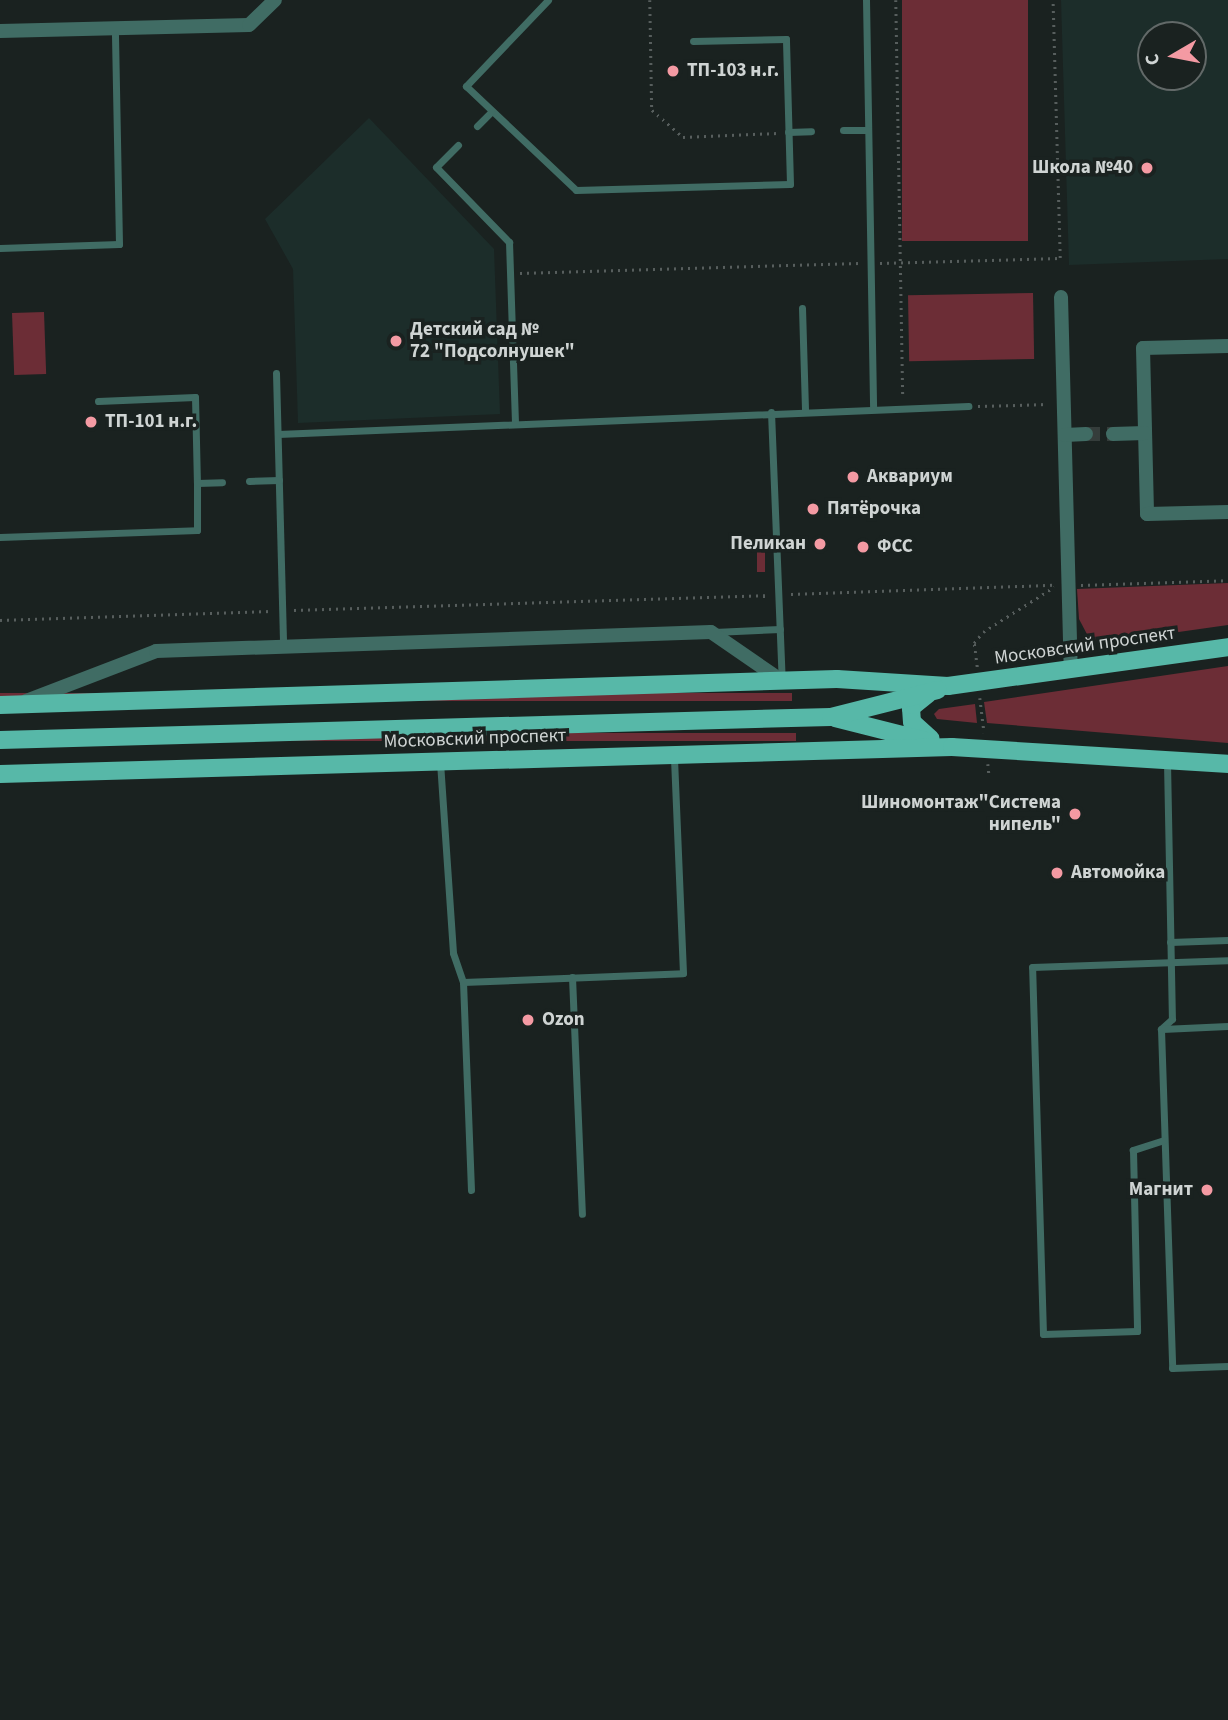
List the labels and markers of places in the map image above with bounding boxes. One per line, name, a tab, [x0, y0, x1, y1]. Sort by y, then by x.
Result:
place label: ТП-103 н.г.	[687, 60, 779, 82]
marker: ТП-103 н.г.	[665, 63, 681, 79]
place label: Школа №40	[1032, 157, 1133, 179]
marker: Школа №40	[1139, 160, 1155, 176]
place label: Детский сад № 72 "Подсолнушек"	[410, 319, 575, 363]
marker: Детский сад № 72 "Подсолнушек"	[388, 333, 404, 349]
place label: ТП-101 н.г.	[105, 411, 197, 433]
marker: ТП-101 н.г.	[83, 414, 99, 430]
place label: Аквариум	[867, 466, 953, 488]
marker: Аквариум	[845, 469, 861, 485]
place label: Пятёрочка	[827, 498, 921, 520]
marker: Пятёрочка	[805, 501, 821, 517]
place label: Пеликан	[730, 533, 806, 555]
marker: Пеликан	[812, 536, 828, 552]
place label: ФСС	[877, 536, 913, 558]
marker: ФСС	[855, 539, 871, 555]
place label: Шиномонтаж"Система нипель"	[861, 792, 1061, 836]
marker: Шиномонтаж"Система нипель"	[1067, 806, 1083, 822]
place label: Автомойка	[1071, 862, 1165, 884]
marker: Автомойка	[1049, 865, 1065, 881]
place label: Ozon	[542, 1009, 585, 1031]
marker: Ozon	[520, 1012, 536, 1028]
place label: Магнит	[1129, 1179, 1193, 1201]
marker: Магнит	[1199, 1182, 1215, 1198]

